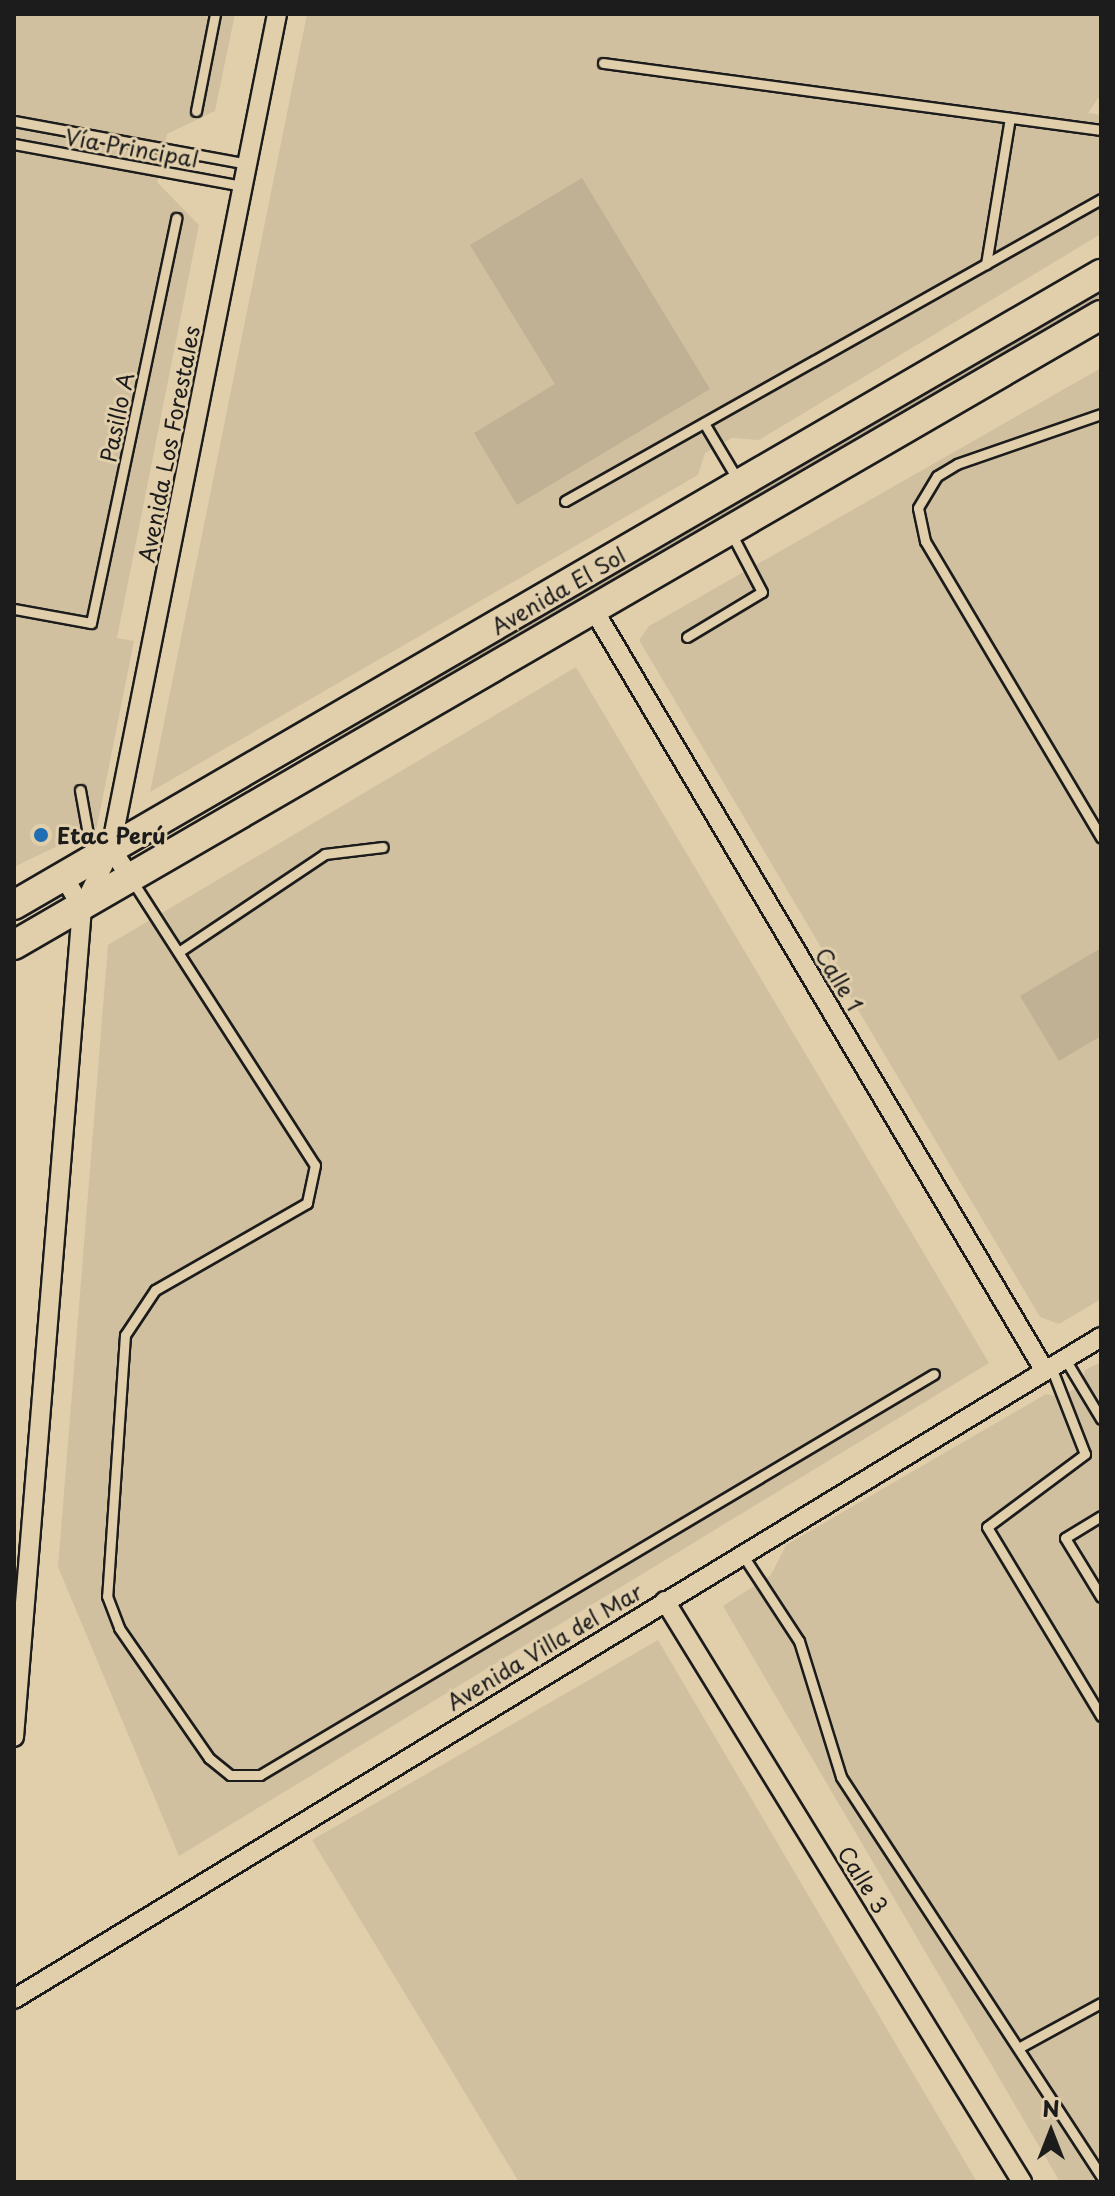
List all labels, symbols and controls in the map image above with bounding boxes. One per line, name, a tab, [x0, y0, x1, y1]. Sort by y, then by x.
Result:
street label: Vía Principal	[64, 122, 200, 172]
street label: Avenida Los Forestales	[132, 323, 204, 565]
street label: Pasillo A	[94, 370, 138, 464]
street label: Avenida El Sol	[486, 541, 630, 639]
place label: Etac Perú	[57, 822, 164, 848]
marker: Etac Perú	[32, 826, 50, 844]
street label: Calle 1	[811, 942, 869, 1016]
street label: Avenida Villa del Mar	[440, 1576, 648, 1716]
street label: Calle 3	[833, 1840, 895, 1918]
text: N	[1042, 2091, 1060, 2124]
north arrow	[1011, 2092, 1091, 2172]

